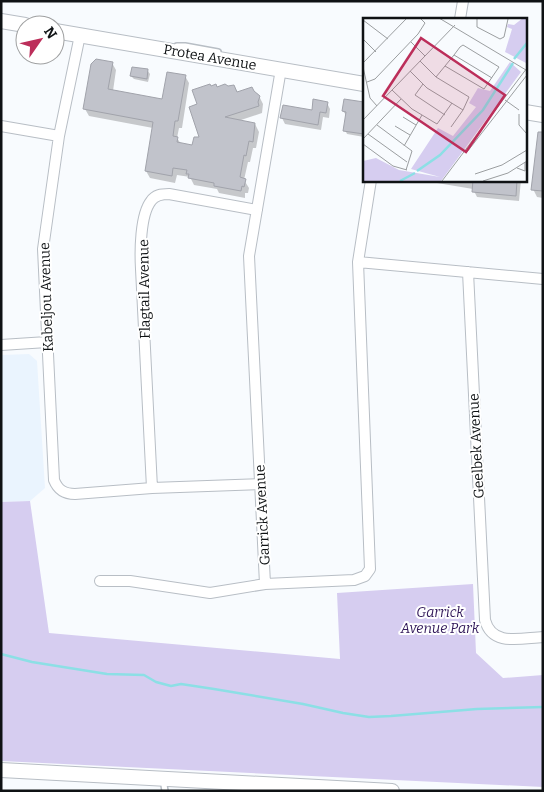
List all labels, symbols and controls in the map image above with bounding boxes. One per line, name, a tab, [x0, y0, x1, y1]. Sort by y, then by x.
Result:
north arrow	[15, 15, 65, 65]
inset map	[363, 18, 526, 181]
text: N	[40, 24, 61, 42]
street label: Protea Avenue	[162, 41, 258, 74]
street label: Flagtail Avenue	[135, 239, 154, 339]
street label: Kabeljou Avenue	[36, 242, 57, 352]
street label: Geelbek Avenue	[465, 393, 488, 499]
street label: Garrick Avenue	[251, 464, 274, 566]
park label: Garrick Avenue Park	[400, 604, 480, 637]

